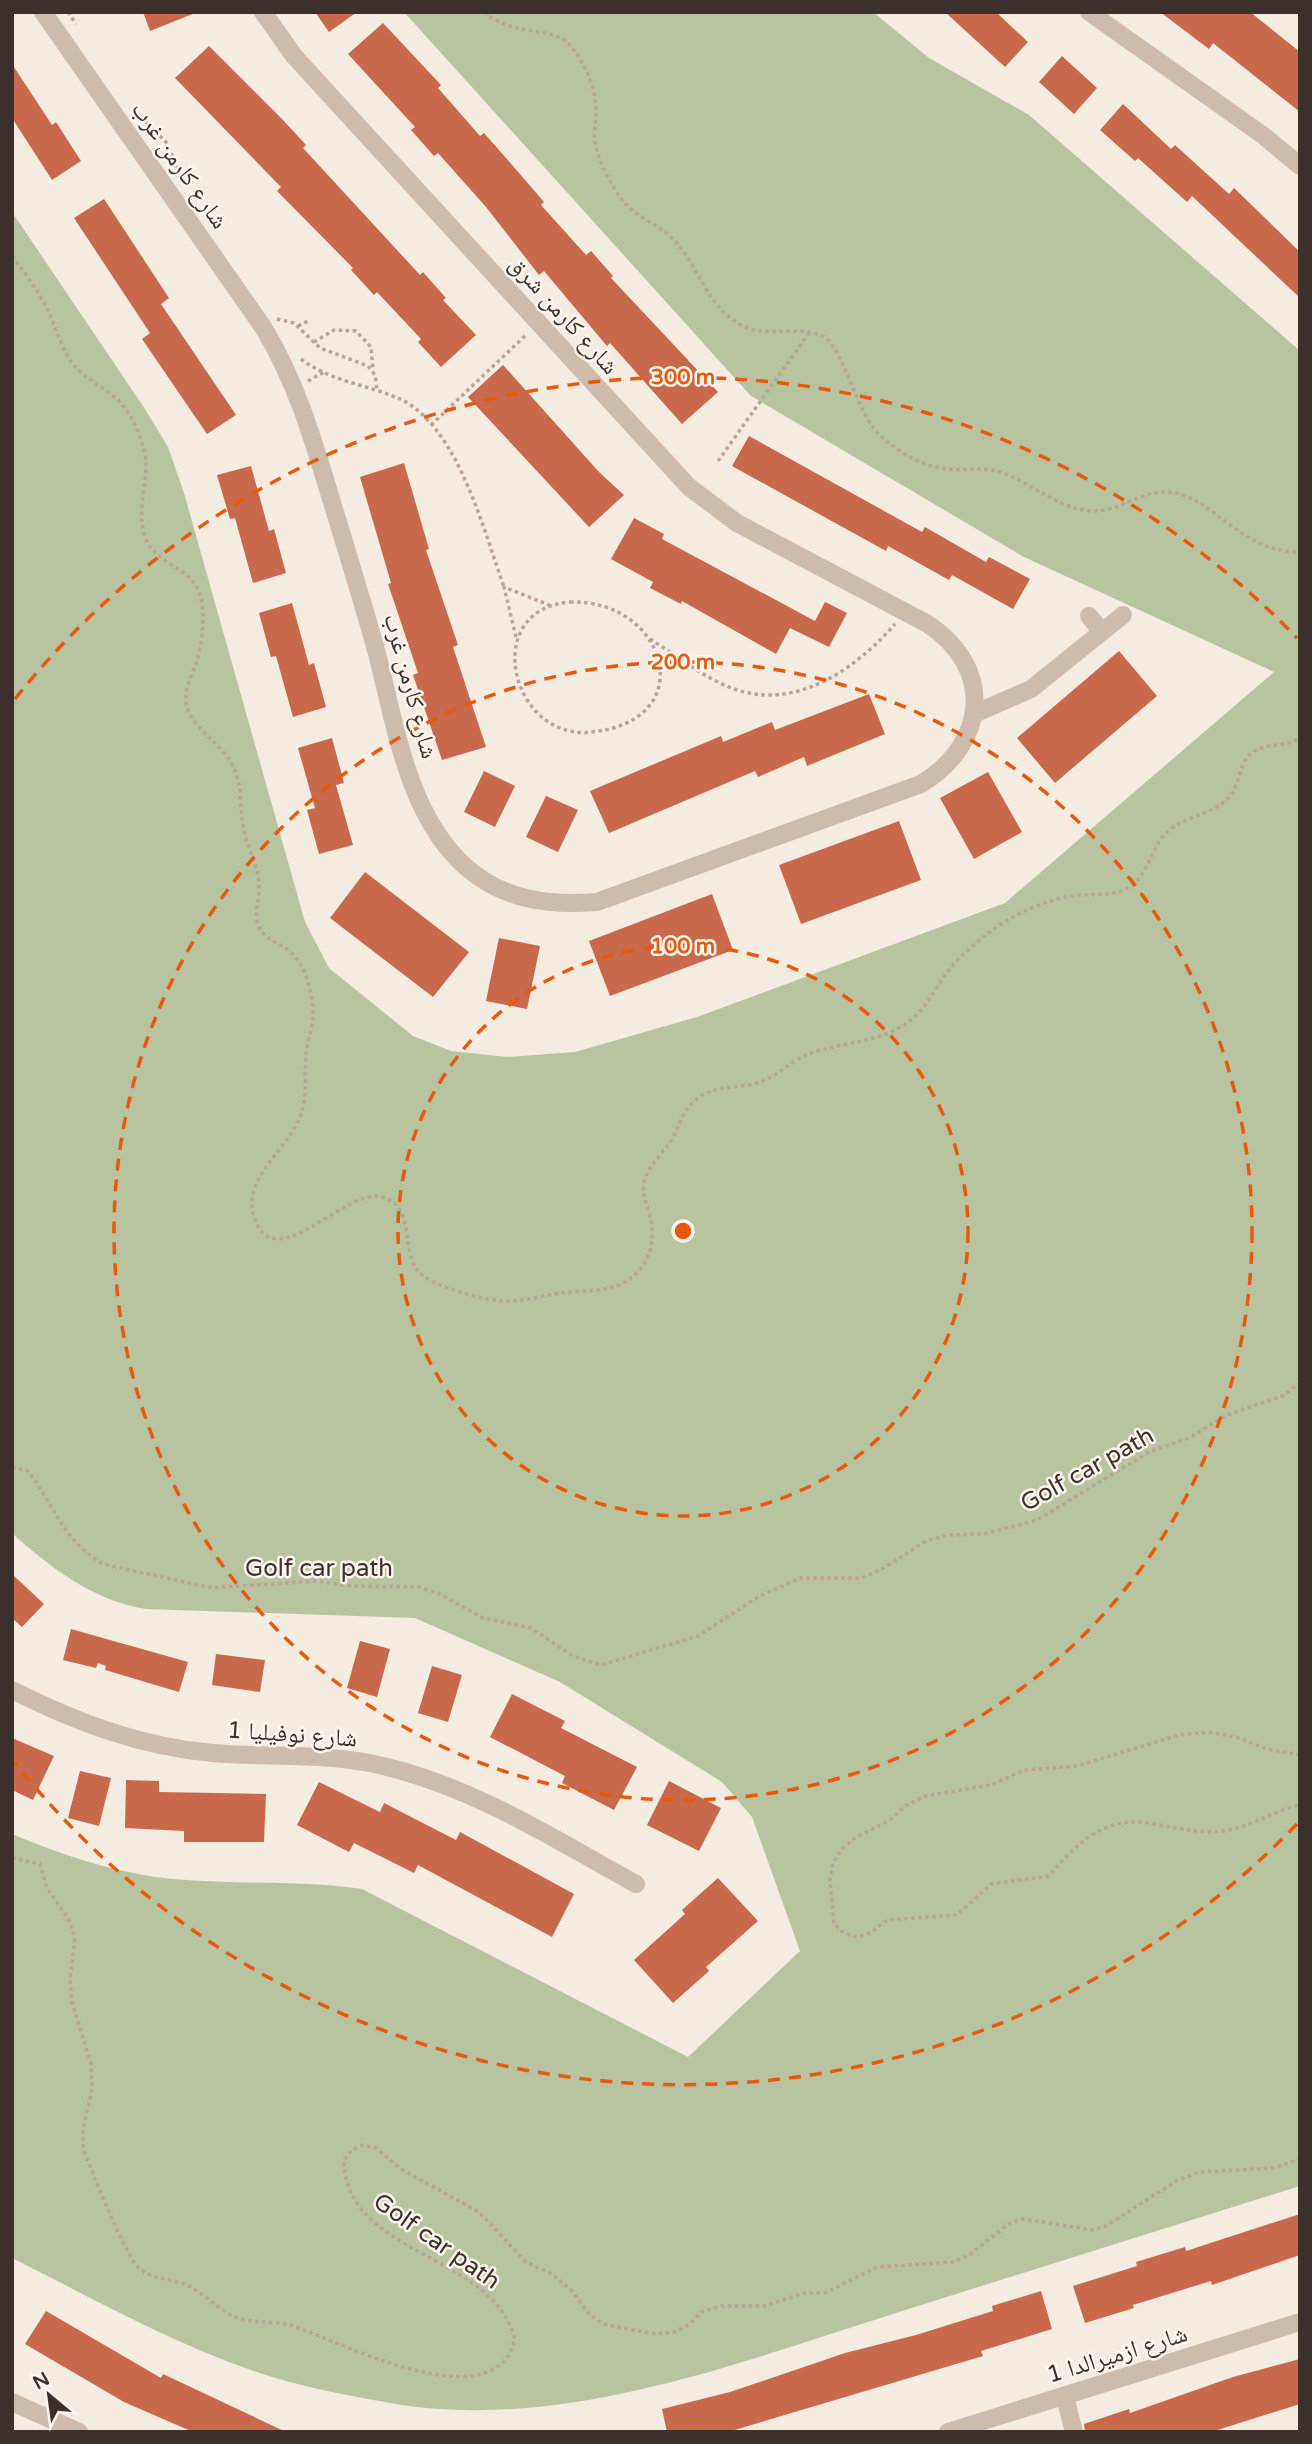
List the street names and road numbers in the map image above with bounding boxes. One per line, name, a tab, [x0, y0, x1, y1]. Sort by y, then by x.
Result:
street label: شارع كارمن غرب	[125, 96, 234, 235]
street label: شارع كارمن شرق	[503, 250, 624, 381]
street label: شارع كارمن غرب	[377, 611, 444, 762]
street label: Golf car path	[1015, 1421, 1159, 1518]
street label: Golf car path	[245, 1554, 393, 1583]
street label: شارع نوفيليا 1	[226, 1715, 358, 1754]
street label: Golf car path	[368, 2187, 506, 2296]
street label: شارع ازميرالدا 1	[1043, 2319, 1191, 2390]

